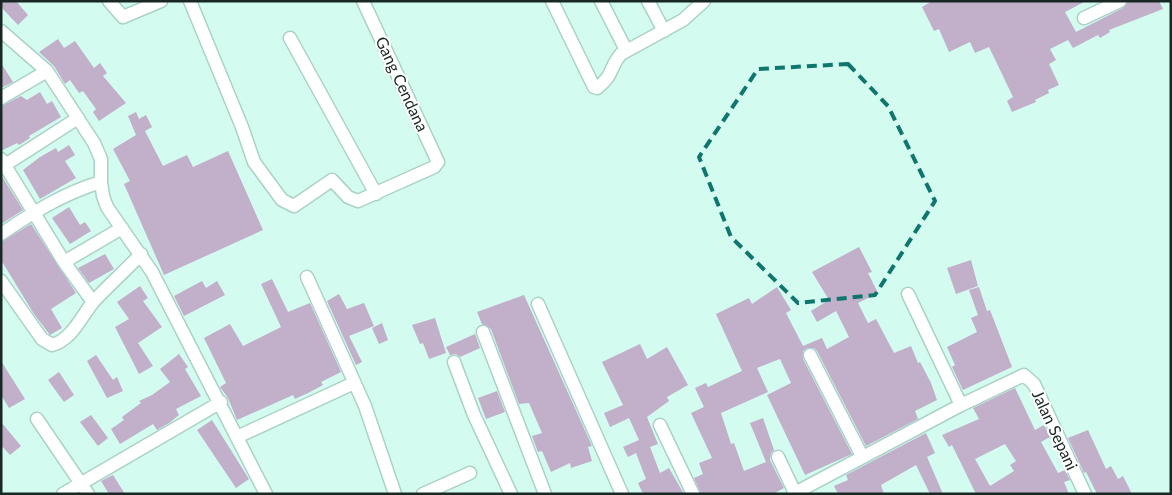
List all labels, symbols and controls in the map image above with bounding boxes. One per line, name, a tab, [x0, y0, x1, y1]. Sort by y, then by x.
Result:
street label: Gang Cendana	[372, 33, 433, 134]
street label: Jalan Sepani	[1029, 387, 1082, 473]

